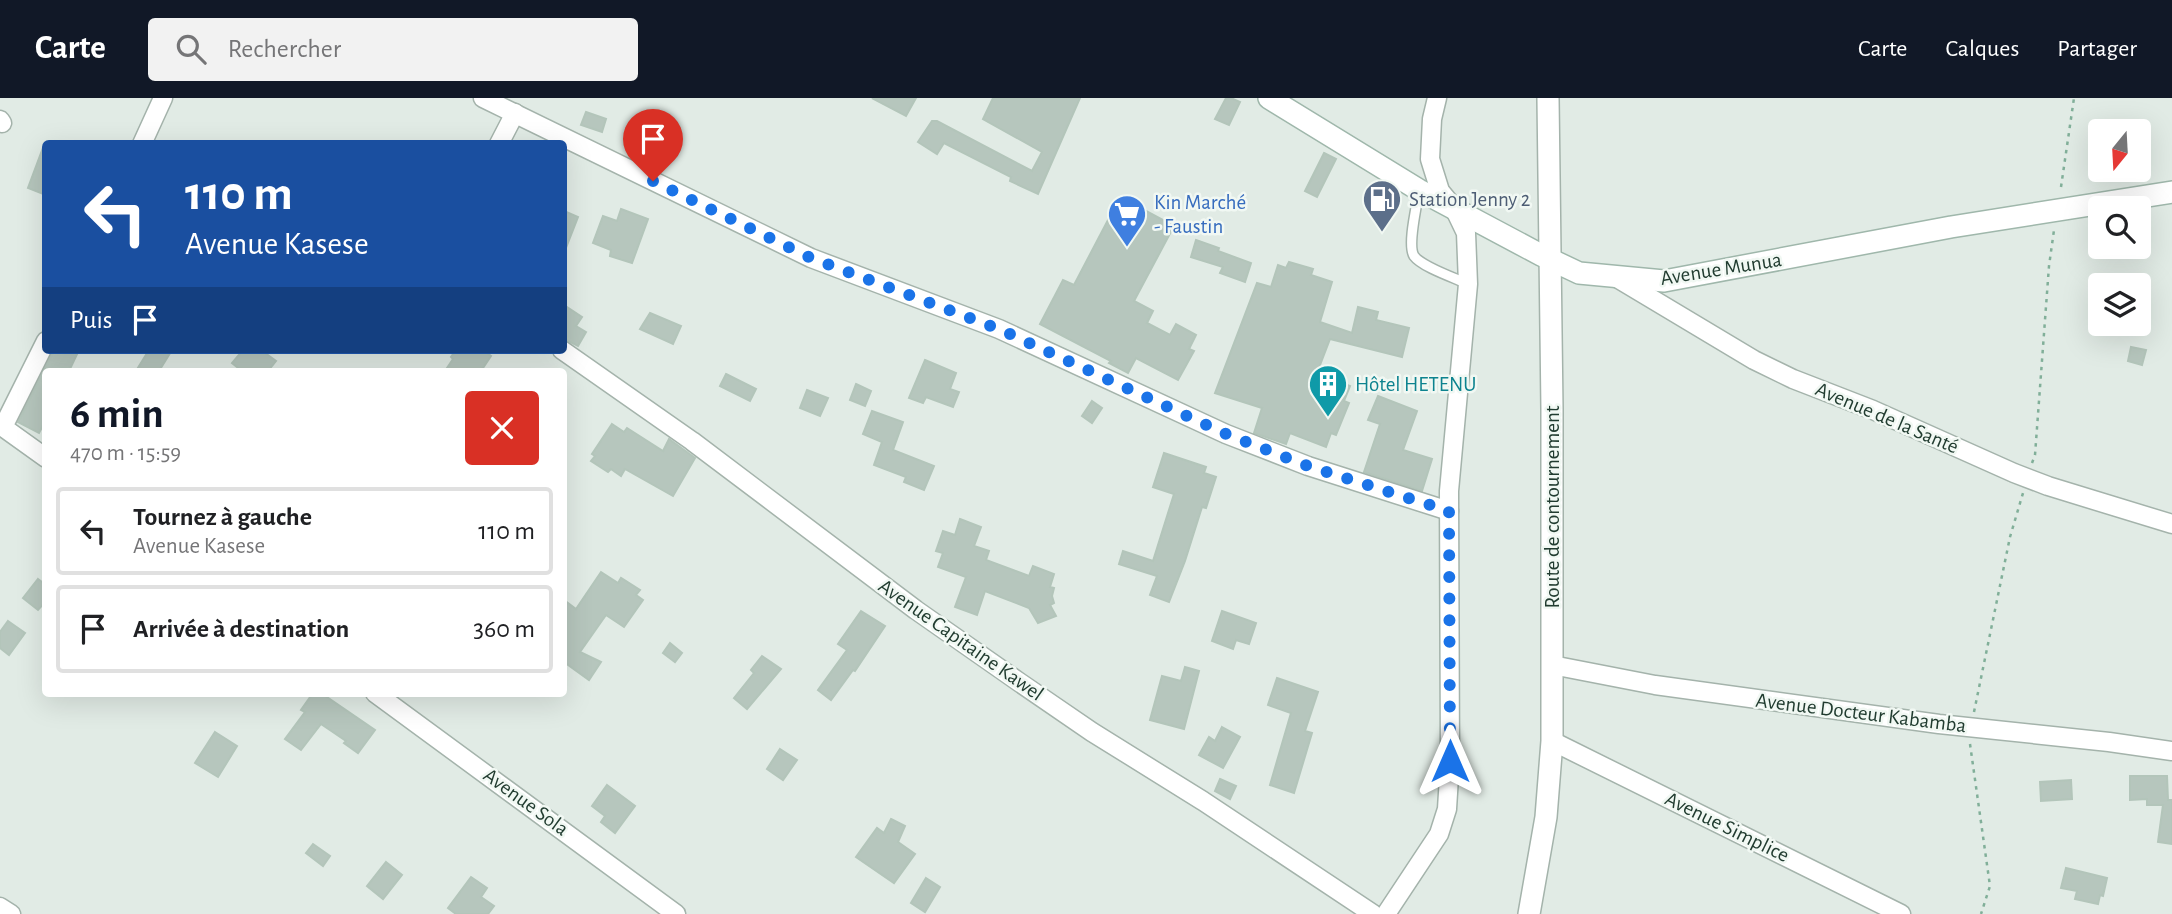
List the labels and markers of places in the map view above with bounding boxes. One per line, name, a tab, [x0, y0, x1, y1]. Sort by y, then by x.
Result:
pin	[623, 109, 683, 181]
fuel station icon: Station Jenny 2	[1361, 178, 1403, 233]
place label: Station Jenny 2	[1409, 189, 1530, 210]
place label: Kin Marché - Faustin	[1154, 192, 1246, 237]
supermarket icon: Kin Marché - Faustin	[1106, 193, 1148, 248]
building icon: Hôtel HETENU	[1307, 363, 1349, 418]
place label: Hôtel HETENU	[1355, 374, 1476, 395]

